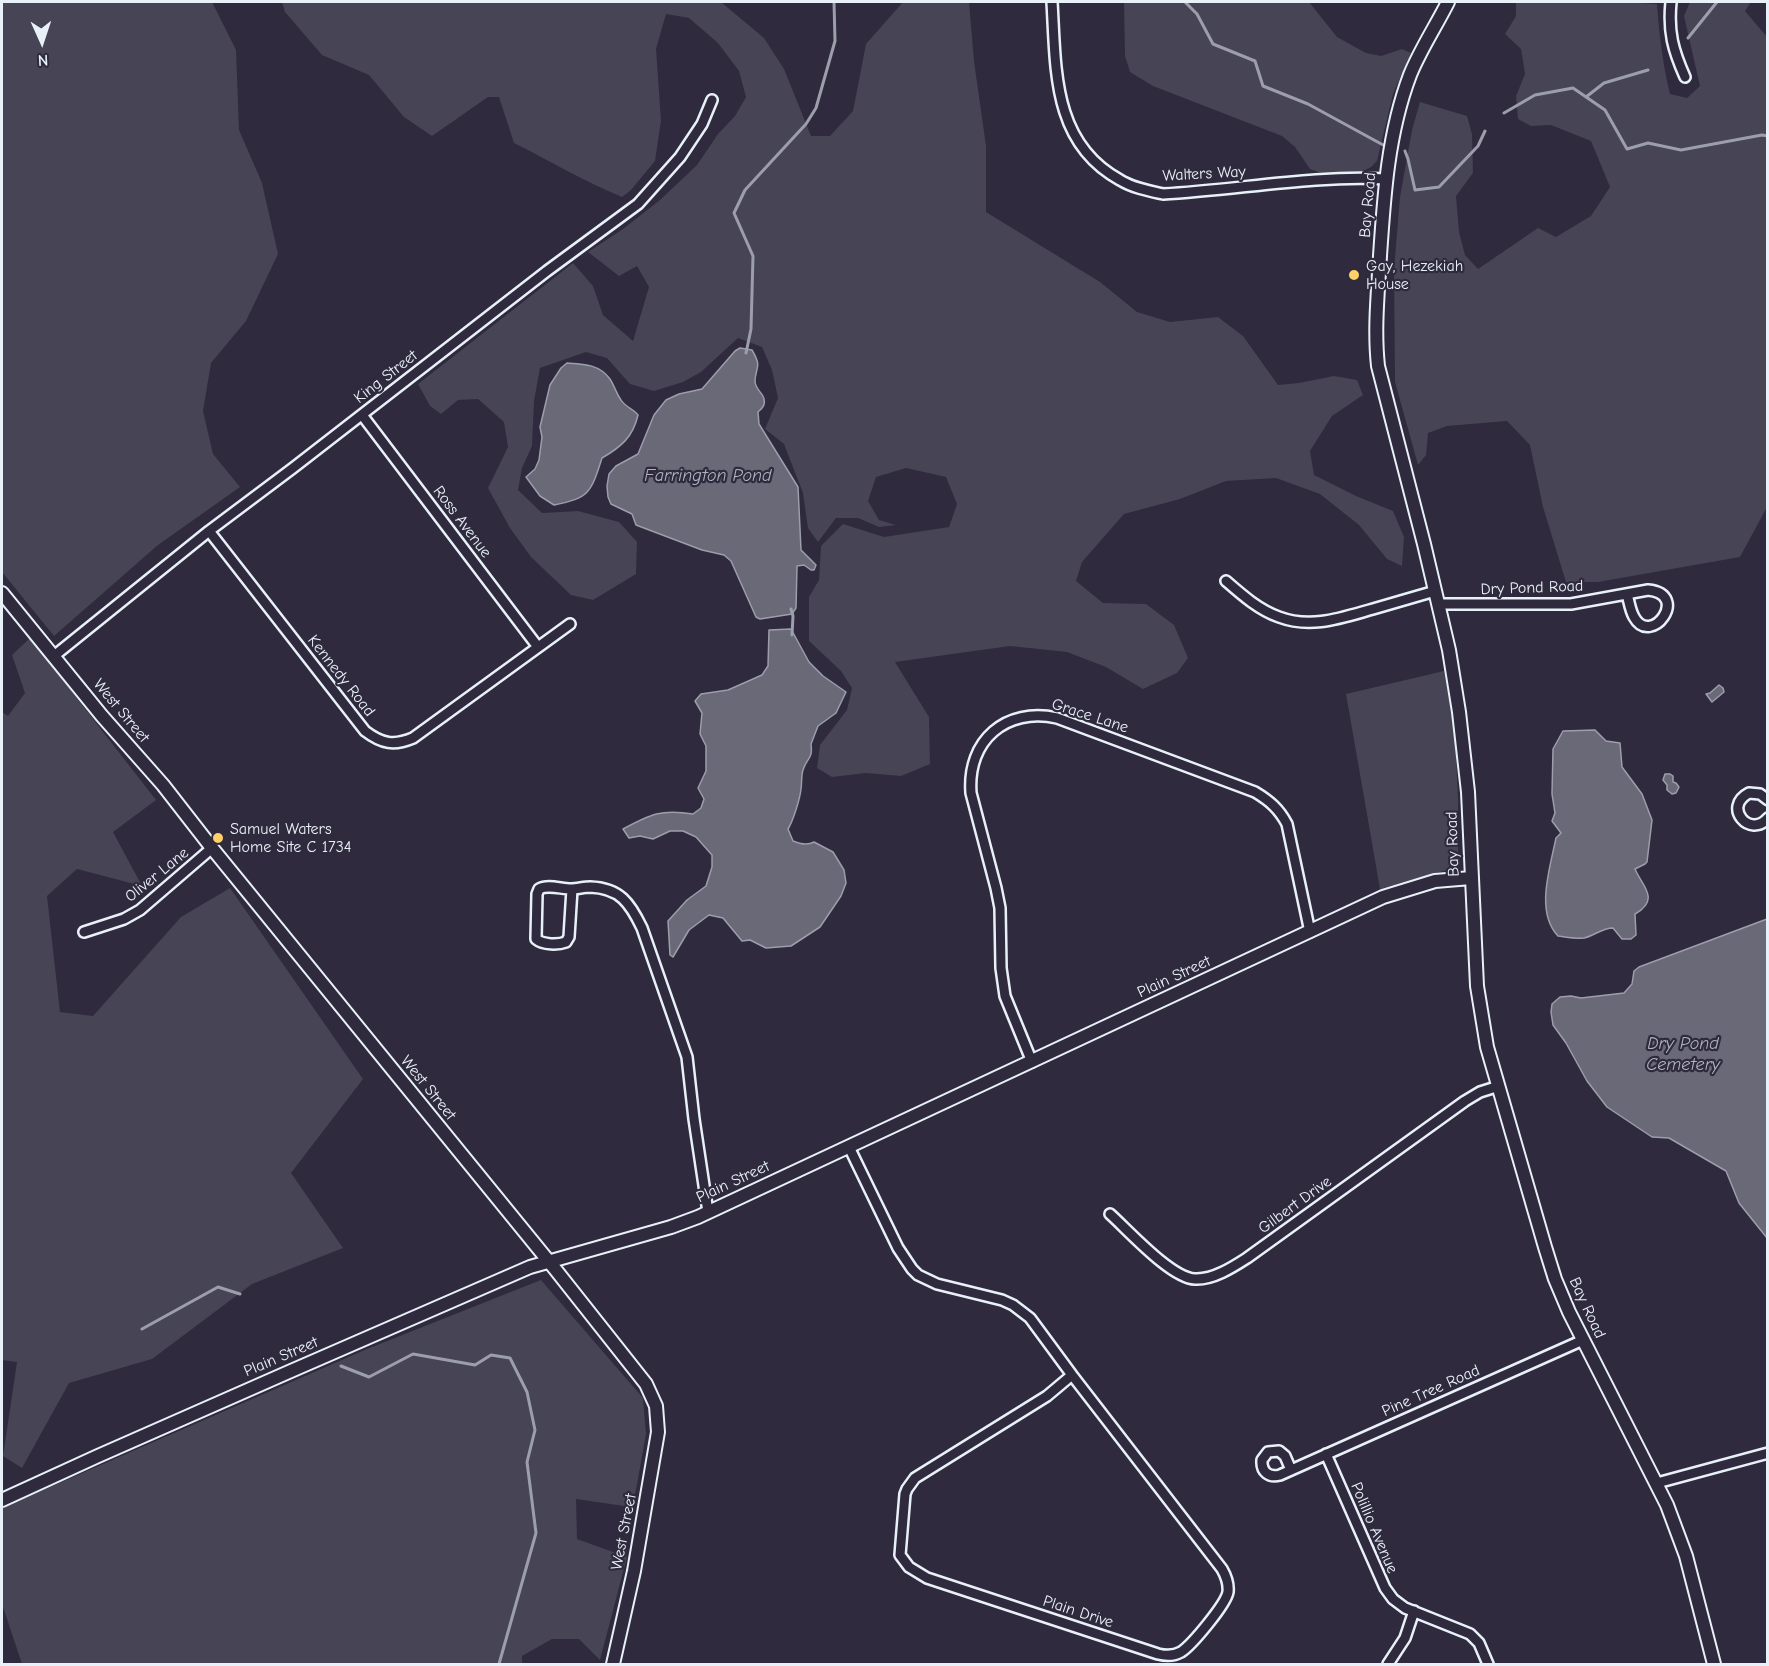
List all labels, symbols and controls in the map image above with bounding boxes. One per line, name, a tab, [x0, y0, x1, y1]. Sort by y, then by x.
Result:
north arrow	[12, 12, 72, 72]
text: N	[37, 51, 49, 69]
street label: Walters Way	[1162, 162, 1246, 186]
street label: Bay Road	[1356, 172, 1380, 238]
place label: Gay, Hezekiah House	[1366, 256, 1463, 294]
marker: Gay, Hezekiah House	[1347, 268, 1361, 282]
street label: King Street	[350, 346, 422, 408]
water label: Farrington Pond	[644, 465, 772, 487]
street label: Ross Avenue	[429, 482, 495, 562]
street label: Dry Pond Road	[1480, 577, 1584, 599]
street label: Kennedy Road	[303, 631, 379, 721]
street label: West Street	[89, 675, 153, 747]
street label: Grace Lane	[1049, 695, 1131, 737]
street label: Bay Road	[1442, 811, 1464, 877]
place label: Samuel Waters Home Site C 1734	[230, 819, 351, 857]
marker: Samuel Waters Home Site C 1734	[211, 831, 225, 845]
street label: Oliver Lane	[121, 844, 193, 906]
street label: Plain Street	[1134, 952, 1214, 1002]
water label: Dry Pond Cemetery	[1646, 1033, 1720, 1076]
street label: West Street	[396, 1052, 460, 1124]
street label: Plain Street	[693, 1157, 773, 1207]
street label: Gilbert Drive	[1255, 1172, 1335, 1238]
street label: Bay Road	[1565, 1274, 1609, 1342]
street label: Plain Street	[241, 1333, 321, 1381]
street label: Pine Tree Road	[1379, 1361, 1483, 1421]
street label: Polillio Avenue	[1346, 1480, 1402, 1576]
street label: West Street	[607, 1492, 641, 1572]
street label: Plain Drive	[1040, 1592, 1116, 1632]

